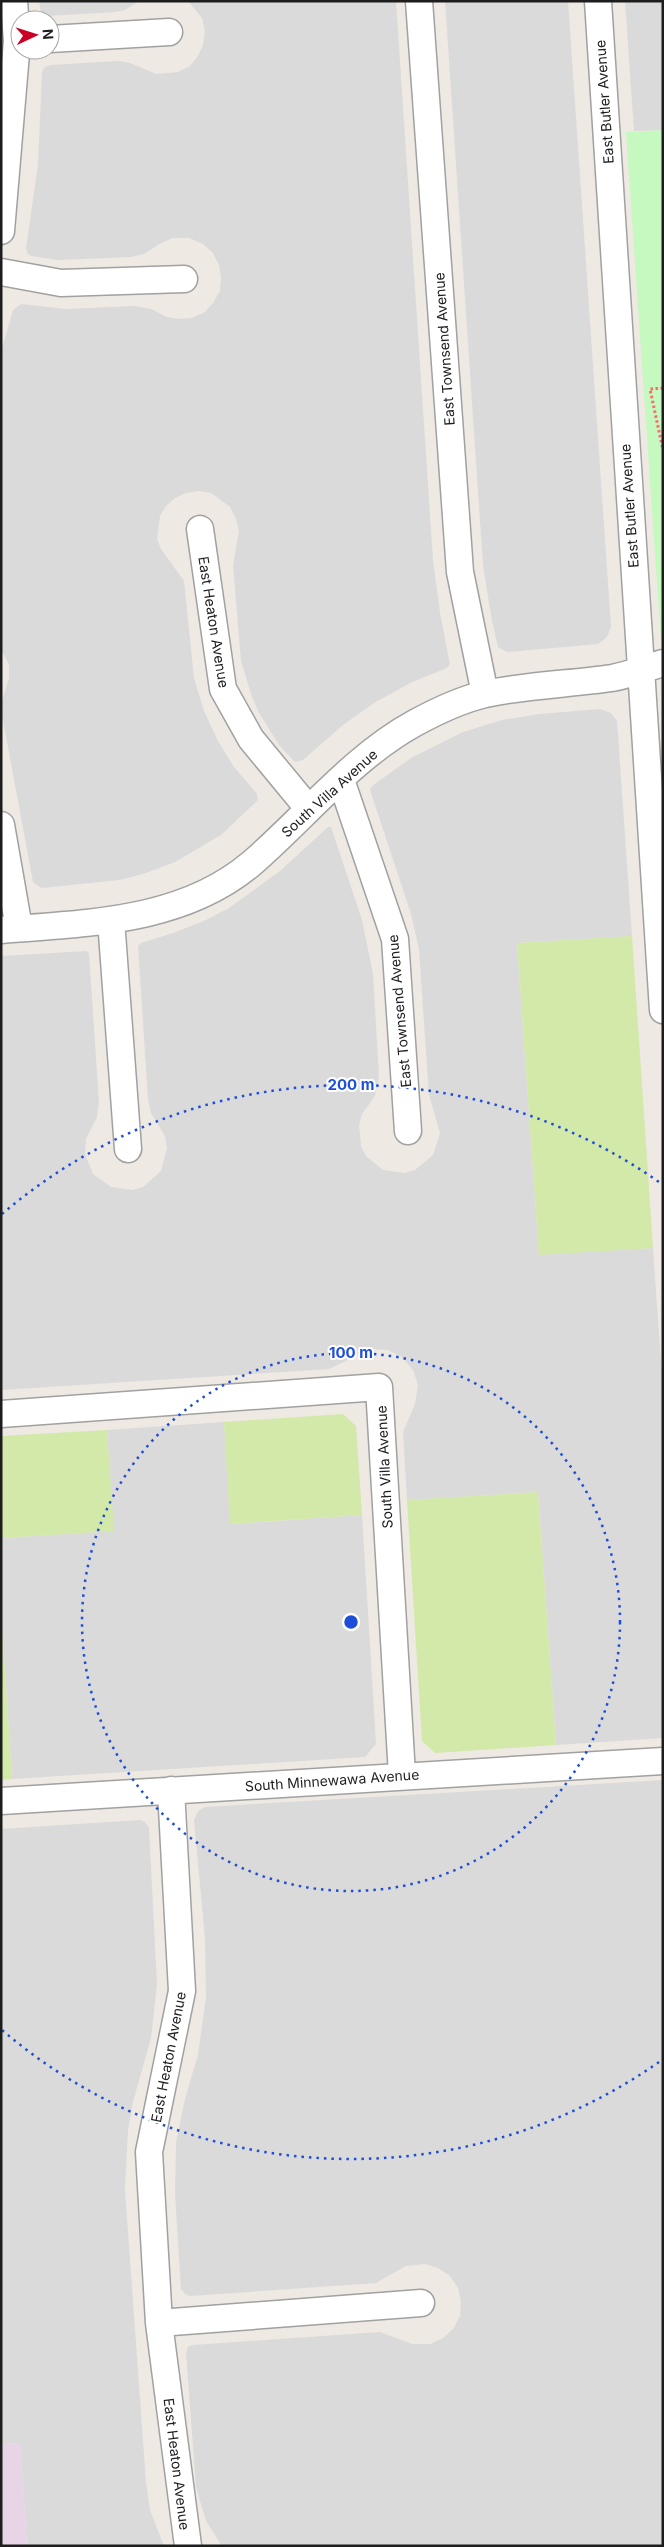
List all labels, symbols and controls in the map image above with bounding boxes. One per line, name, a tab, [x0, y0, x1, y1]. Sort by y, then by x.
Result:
north arrow	[10, 10, 60, 60]
text: N	[40, 28, 57, 40]
street label: East Butler Avenue	[591, 39, 617, 165]
street label: East Townsend Avenue	[430, 272, 458, 426]
street label: East Butler Avenue	[616, 443, 642, 569]
street label: East Heaton Avenue	[195, 555, 233, 689]
street label: South Villa Avenue	[278, 745, 380, 841]
street label: East Townsend Avenue	[384, 934, 414, 1088]
text: 200 m	[328, 1075, 374, 1094]
text: 100 m	[329, 1343, 373, 1362]
street label: South Villa Avenue	[372, 1405, 396, 1529]
centre of rings	[342, 1613, 360, 1631]
street label: South Minnewawa Avenue	[244, 1765, 420, 1795]
street label: East Heaton Avenue	[147, 1990, 189, 2124]
street label: East Heaton Avenue	[160, 2397, 194, 2531]

